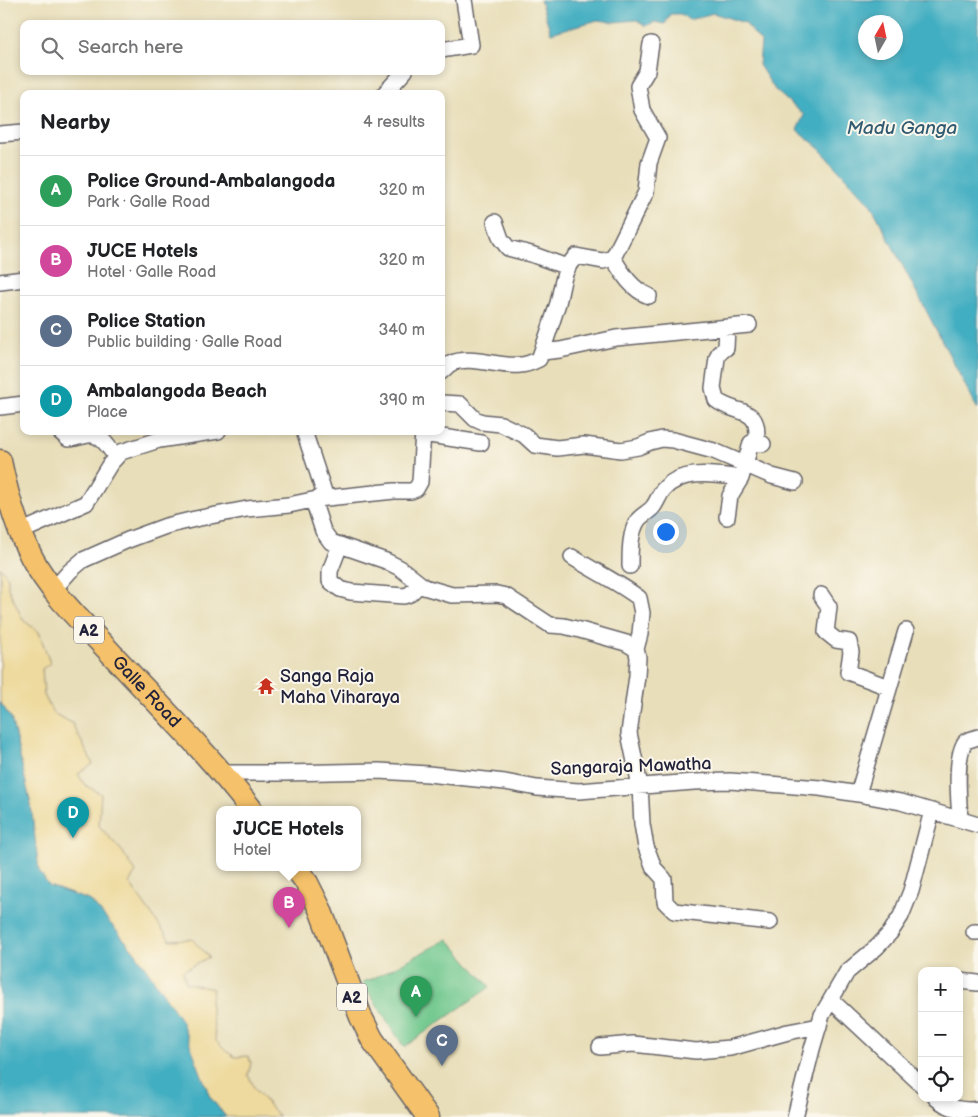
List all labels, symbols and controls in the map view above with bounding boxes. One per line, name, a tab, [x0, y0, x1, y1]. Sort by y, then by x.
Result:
north arrow	[858, 15, 903, 60]
search box	[20, 20, 445, 75]
icon: search	[38, 34, 66, 62]
text: Search here	[78, 36, 183, 59]
text: Nearby	[40, 110, 110, 135]
text: 4 results	[363, 113, 425, 132]
water label: Madu Ganga	[847, 117, 957, 140]
text: Police Ground-Ambalangoda	[87, 170, 335, 193]
text: A	[51, 181, 61, 200]
text: 320 m	[379, 181, 425, 200]
text: Park · Galle Road	[87, 193, 210, 212]
text: JUCE Hotels	[87, 240, 198, 263]
text: B	[50, 251, 62, 270]
text: 320 m	[379, 251, 425, 270]
text: Hotel · Galle Road	[87, 263, 216, 282]
text: Police Station	[87, 310, 206, 333]
text: C	[50, 321, 62, 340]
text: 340 m	[378, 321, 425, 340]
text: Public building · Galle Road	[87, 333, 282, 352]
text: Ambalangoda Beach	[87, 380, 267, 403]
text: D	[50, 391, 62, 410]
text: 390 m	[379, 391, 425, 410]
text: Place	[87, 403, 128, 422]
your location	[653, 519, 679, 545]
road number: A2	[74, 616, 104, 644]
street label: Galle Road	[108, 651, 185, 732]
place label: Sanga Raja Maha Viharaya	[280, 666, 400, 708]
temple icon: Sanga Raja Maha Viharaya	[256, 676, 276, 696]
street label: Sangaraja Mawatha	[550, 753, 712, 780]
pin: D	[57, 797, 89, 838]
popup	[216, 806, 361, 871]
text: JUCE Hotels	[233, 818, 344, 841]
text: Hotel	[233, 841, 271, 860]
pin: B	[273, 887, 305, 928]
map controls	[918, 967, 963, 1102]
button: +	[918, 967, 963, 1012]
pin: A	[400, 976, 432, 1017]
road number: A2	[337, 984, 367, 1010]
button: −	[918, 1012, 963, 1057]
pin: C	[426, 1025, 458, 1066]
button: locate	[918, 1057, 963, 1102]

